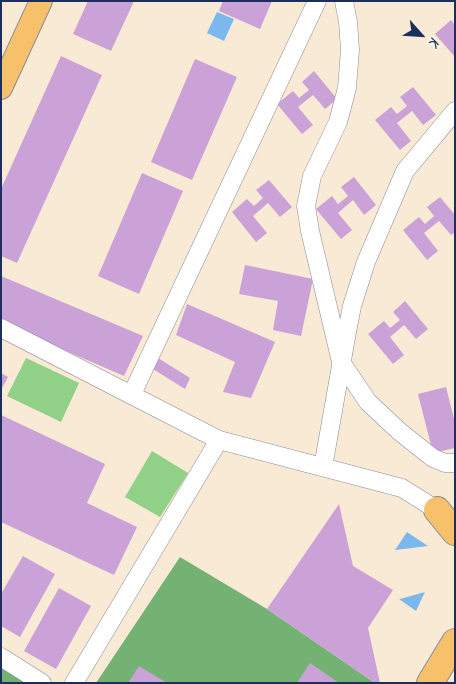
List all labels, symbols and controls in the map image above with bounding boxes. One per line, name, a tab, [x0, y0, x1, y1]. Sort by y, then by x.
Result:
north arrow	[396, 10, 446, 60]
text: K	[426, 35, 444, 49]

